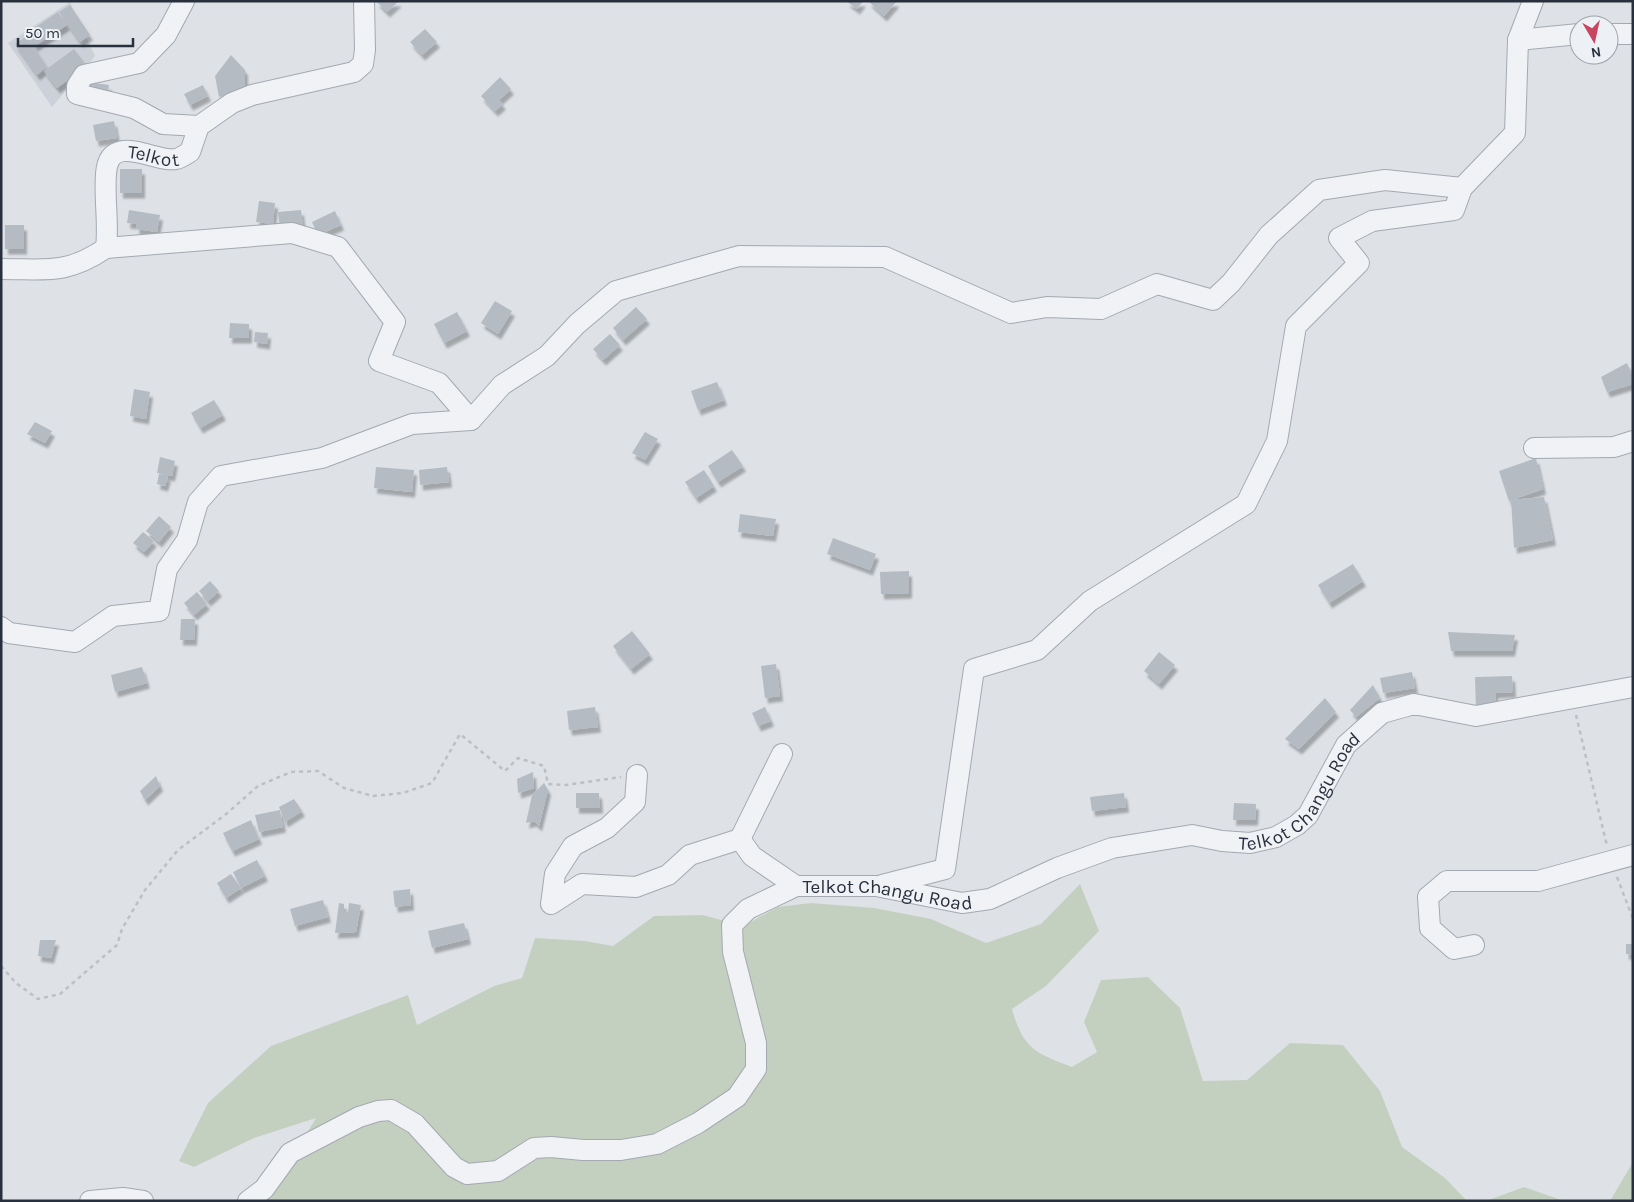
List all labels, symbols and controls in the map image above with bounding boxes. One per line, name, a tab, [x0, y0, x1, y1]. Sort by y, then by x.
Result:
scale bar	[18, 15, 132, 47]
north arrow	[1569, 15, 1619, 65]
text: 50 m	[25, 24, 60, 42]
text: N	[1590, 43, 1602, 62]
street label: Telkot	[127, 141, 180, 172]
street label: Telkot Changu Road	[1238, 728, 1365, 855]
street label: Telkot Changu Road	[802, 876, 974, 915]

